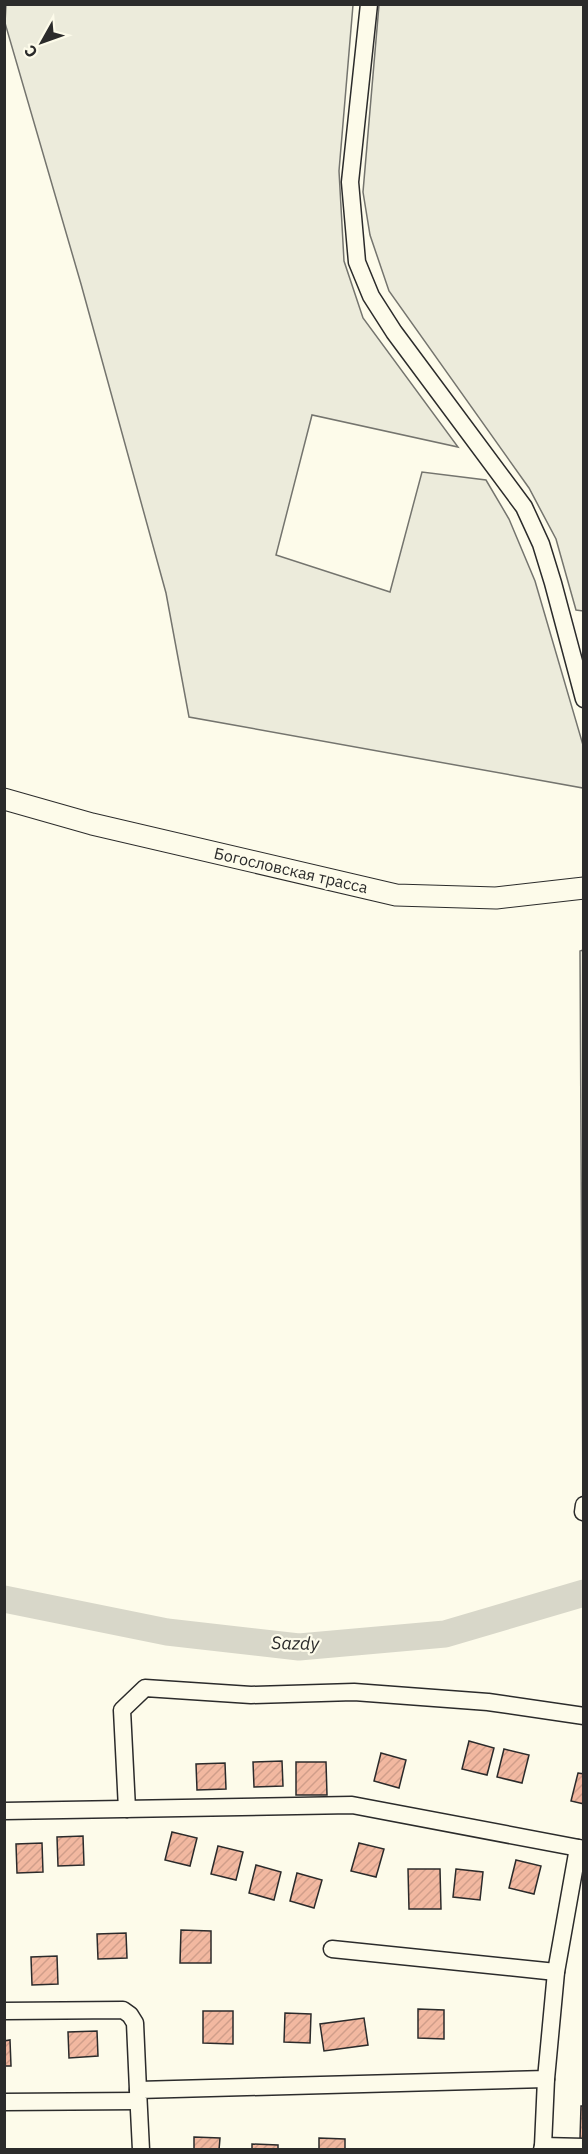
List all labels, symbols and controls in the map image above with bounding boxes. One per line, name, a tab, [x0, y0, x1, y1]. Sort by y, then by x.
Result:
north arrow	[12, 12, 72, 72]
text: С	[19, 41, 42, 62]
street label: Богословская трасса	[212, 843, 370, 898]
water label: Sazdy	[271, 1631, 320, 1655]

